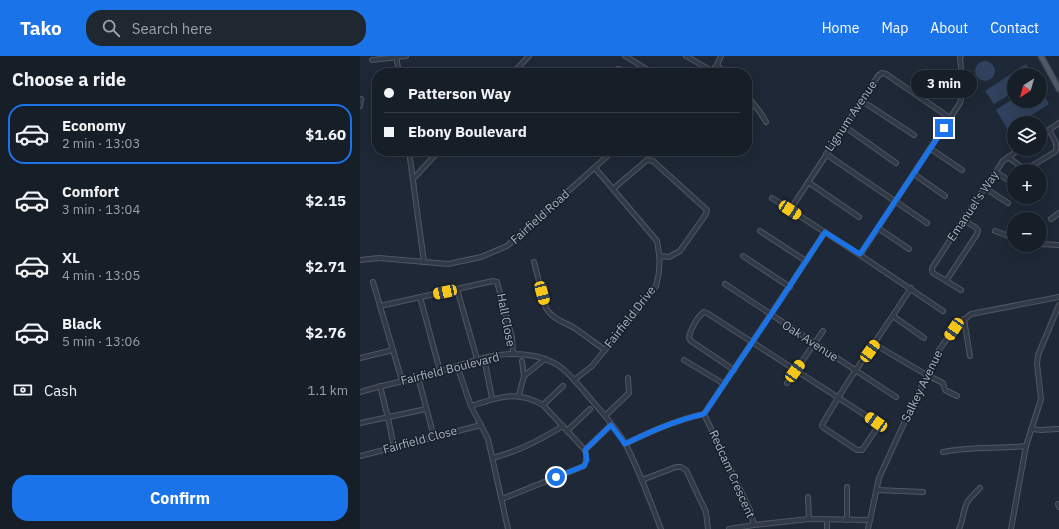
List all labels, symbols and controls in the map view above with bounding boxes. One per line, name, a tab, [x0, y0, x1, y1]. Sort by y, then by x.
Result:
search box	[86, 10, 366, 46]
text: Tako	[20, 16, 62, 40]
icon: search	[100, 17, 122, 39]
text: Search here	[132, 19, 212, 38]
text: Home	[822, 19, 859, 37]
text: Map	[881, 19, 908, 37]
text: About	[930, 19, 968, 37]
text: Contact	[990, 19, 1039, 37]
text: Choose a ride	[12, 68, 126, 91]
north arrow	[1007, 68, 1047, 108]
map controls	[1007, 68, 1047, 252]
callout: 3 min	[911, 70, 977, 98]
text: 3 min	[927, 75, 961, 92]
street label: Lignum Avenue	[821, 77, 880, 154]
text: Patterson Way	[408, 84, 511, 103]
icon: car	[14, 116, 50, 152]
text: Economy	[62, 116, 126, 135]
button: layers	[1007, 116, 1047, 156]
route end	[935, 119, 953, 137]
text: Ebony Boulevard	[408, 122, 527, 141]
text: $1.60	[305, 125, 346, 144]
text: 2 min · 13:03	[62, 135, 140, 152]
button: +	[1007, 164, 1047, 204]
street label: Emanuel's Way	[943, 168, 1002, 244]
icon: car	[14, 182, 50, 218]
text: Comfort	[62, 182, 119, 201]
street label: Fairfield Road	[507, 186, 572, 247]
text: $2.15	[305, 191, 346, 210]
car	[777, 198, 803, 222]
text: 3 min · 13:04	[62, 201, 140, 218]
button: −	[1007, 212, 1047, 252]
icon: car	[14, 248, 50, 284]
text: XL	[62, 248, 80, 267]
text: $2.71	[305, 257, 346, 276]
text: 4 min · 13:05	[62, 267, 140, 284]
car	[533, 280, 551, 306]
street label: Fairfield Drive	[601, 282, 659, 351]
car	[432, 284, 458, 300]
street label: Hall Close	[494, 292, 519, 348]
icon: car	[14, 314, 50, 350]
text: Black	[62, 314, 102, 333]
car	[942, 316, 966, 342]
street label: Oak Avenue	[779, 317, 842, 365]
text: $2.76	[305, 323, 346, 342]
text: 5 min · 13:06	[62, 333, 140, 350]
car	[858, 338, 882, 364]
street label: Salkey Avenue	[898, 347, 946, 424]
street label: Fairfield Boulevard	[399, 349, 501, 388]
car	[783, 358, 807, 384]
icon: cash	[12, 379, 34, 401]
text: Cash	[44, 381, 77, 400]
text: 1.1 km	[308, 382, 348, 399]
car	[863, 410, 889, 434]
street label: Fairfield Close	[381, 422, 459, 457]
street label: Redcam Crescent	[706, 428, 759, 520]
route start	[547, 468, 565, 486]
button: Confirm	[12, 475, 348, 521]

